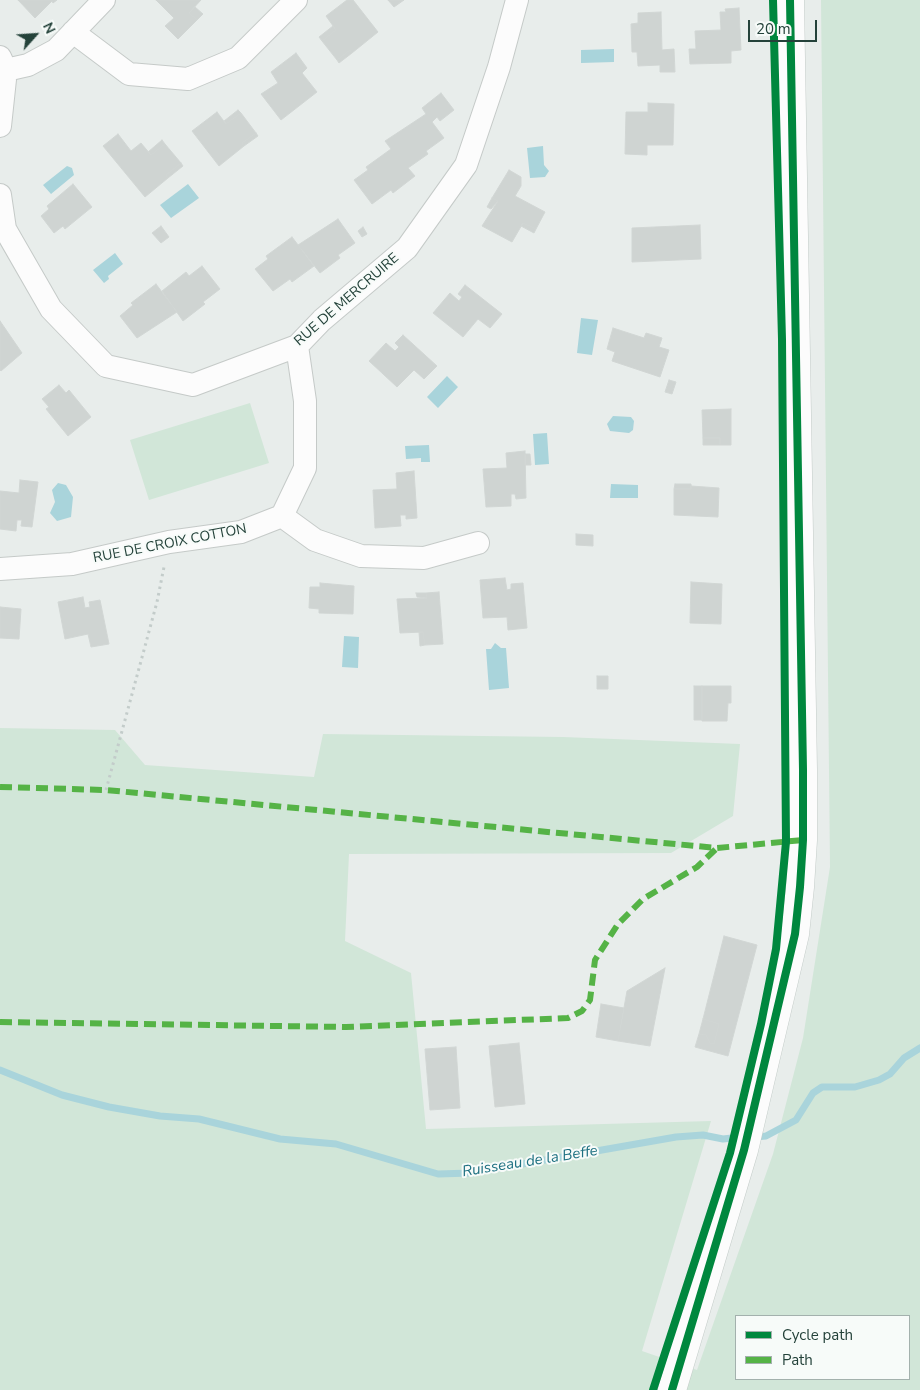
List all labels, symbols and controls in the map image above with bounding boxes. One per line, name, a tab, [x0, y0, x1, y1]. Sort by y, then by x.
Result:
north arrow	[10, 10, 60, 60]
scale bar	[750, 10, 819, 42]
text: N	[38, 19, 60, 37]
text: 20 m	[756, 19, 791, 39]
street label: RUE DE MERCRUIRE	[291, 250, 403, 350]
street label: RUE DE CROIX COTTON	[92, 521, 248, 567]
water label: Ruisseau de la Beffe	[461, 1142, 599, 1182]
legend	[735, 1315, 910, 1380]
text: Cycle path	[782, 1325, 853, 1345]
text: Path	[782, 1350, 813, 1370]

